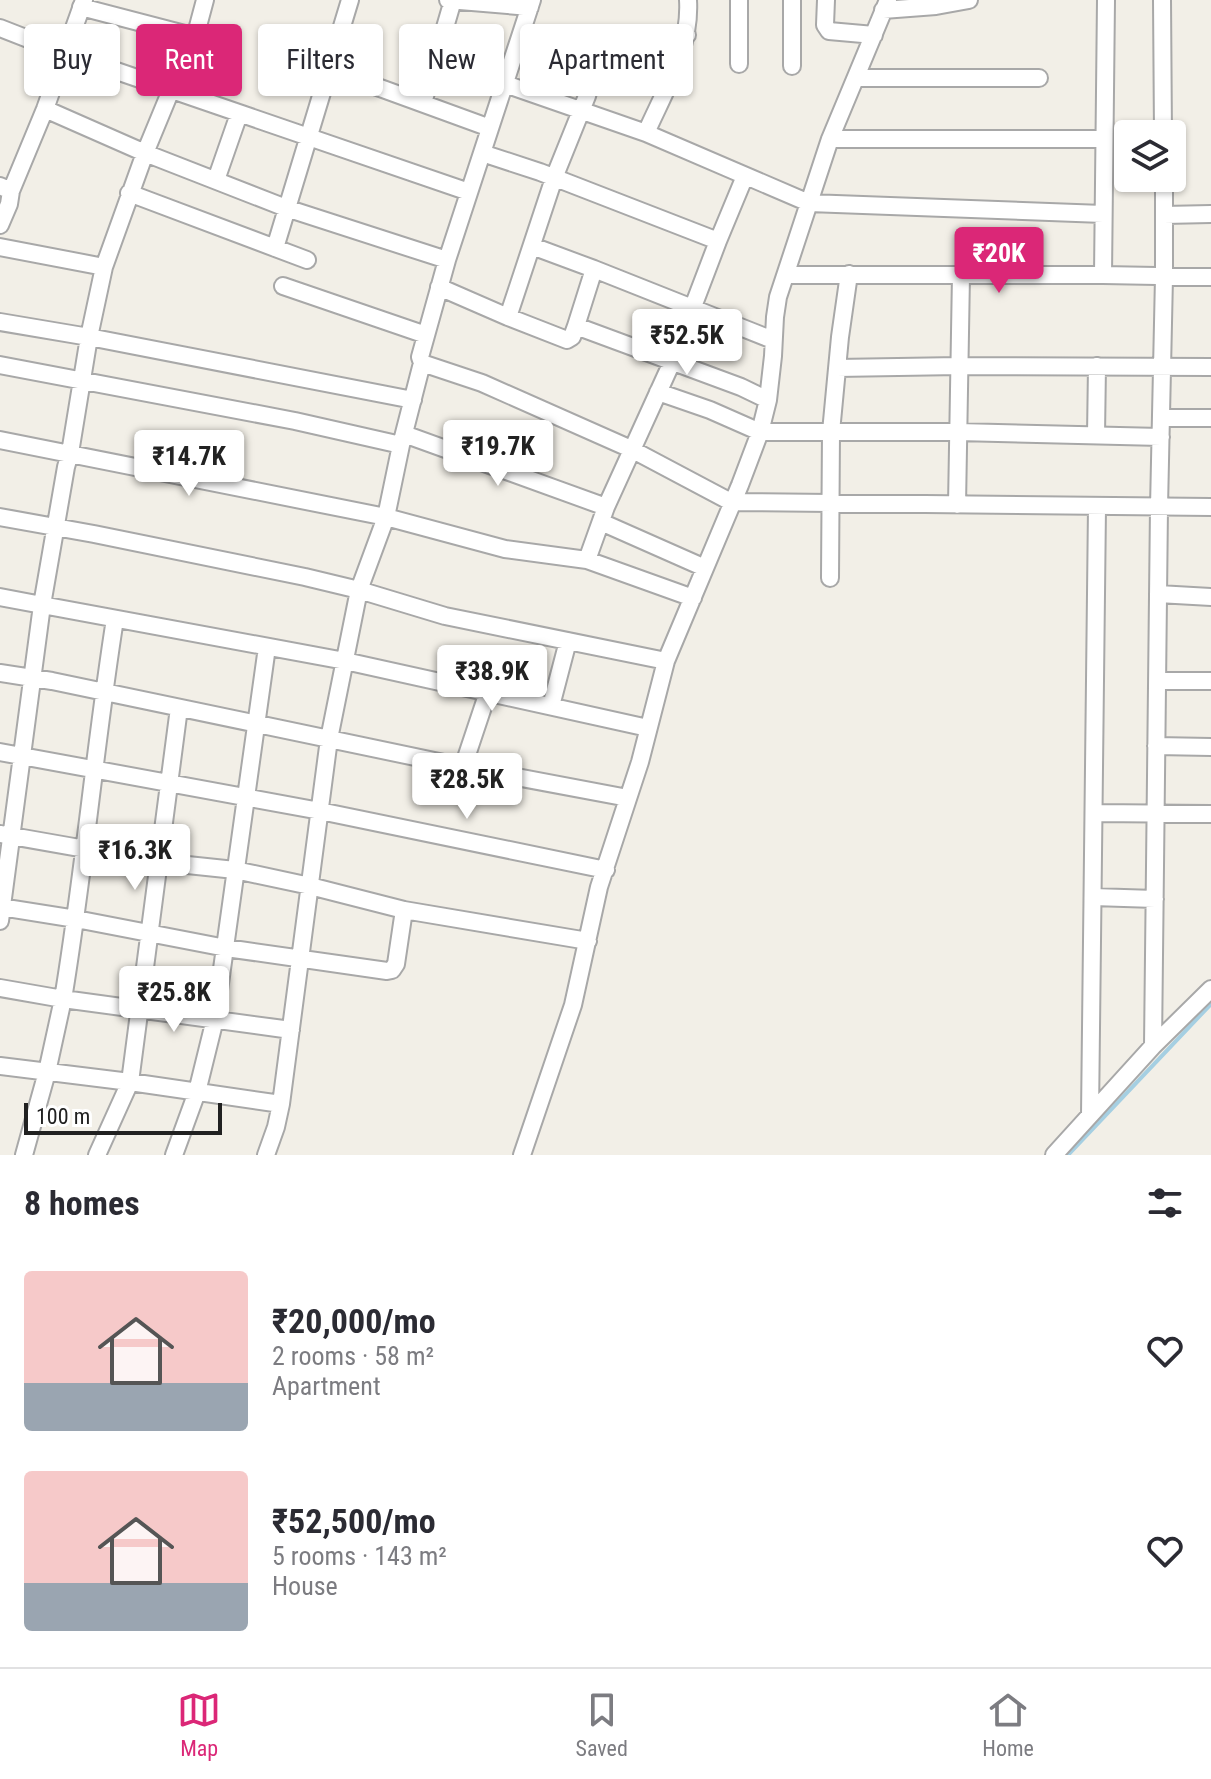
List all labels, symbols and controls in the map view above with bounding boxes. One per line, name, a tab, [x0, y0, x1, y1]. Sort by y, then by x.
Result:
chip: Buy	[24, 24, 120, 96]
chip: Rent	[136, 24, 242, 96]
chip: Filters	[258, 24, 383, 96]
chip: New	[399, 24, 504, 96]
chip: Apartment	[520, 24, 693, 96]
map controls	[1114, 120, 1186, 192]
button: layers	[1114, 120, 1186, 192]
pin: ₹20K	[952, 227, 1046, 295]
text: ₹20K	[973, 238, 1025, 268]
pin: ₹52.5K	[622, 309, 752, 377]
text: ₹52.5K	[650, 320, 724, 350]
pin: ₹19.7K	[433, 420, 563, 488]
pin: ₹14.7K	[124, 430, 254, 498]
text: ₹19.7K	[461, 431, 535, 461]
text: ₹14.7K	[152, 441, 226, 471]
pin: ₹38.9K	[427, 645, 557, 713]
text: ₹38.9K	[455, 656, 529, 686]
pin: ₹28.5K	[402, 753, 532, 821]
text: ₹28.5K	[430, 764, 504, 794]
pin: ₹16.3K	[70, 824, 200, 892]
text: ₹16.3K	[98, 835, 172, 865]
pin: ₹25.8K	[109, 966, 239, 1034]
text: ₹25.8K	[137, 977, 211, 1007]
scale bar	[24, 1099, 222, 1135]
text: 100 m	[36, 1104, 90, 1129]
icon: filters	[1143, 1181, 1187, 1225]
text: 8 homes	[24, 1183, 140, 1223]
text: ₹20,000/mo	[272, 1301, 436, 1341]
icon: home	[88, 1303, 184, 1399]
icon: heart	[1143, 1329, 1187, 1373]
text: 2 rooms · 58 m²	[272, 1341, 434, 1371]
text: Apartment	[272, 1371, 381, 1401]
text: ₹52,500/mo	[272, 1501, 436, 1541]
icon: home	[88, 1503, 184, 1599]
icon: heart	[1143, 1529, 1187, 1573]
text: 5 rooms · 143 m²	[272, 1541, 447, 1571]
text: House	[272, 1571, 338, 1601]
tab: Map	[177, 1688, 221, 1761]
tab: Saved	[576, 1688, 628, 1761]
tab: Home	[982, 1688, 1034, 1761]

